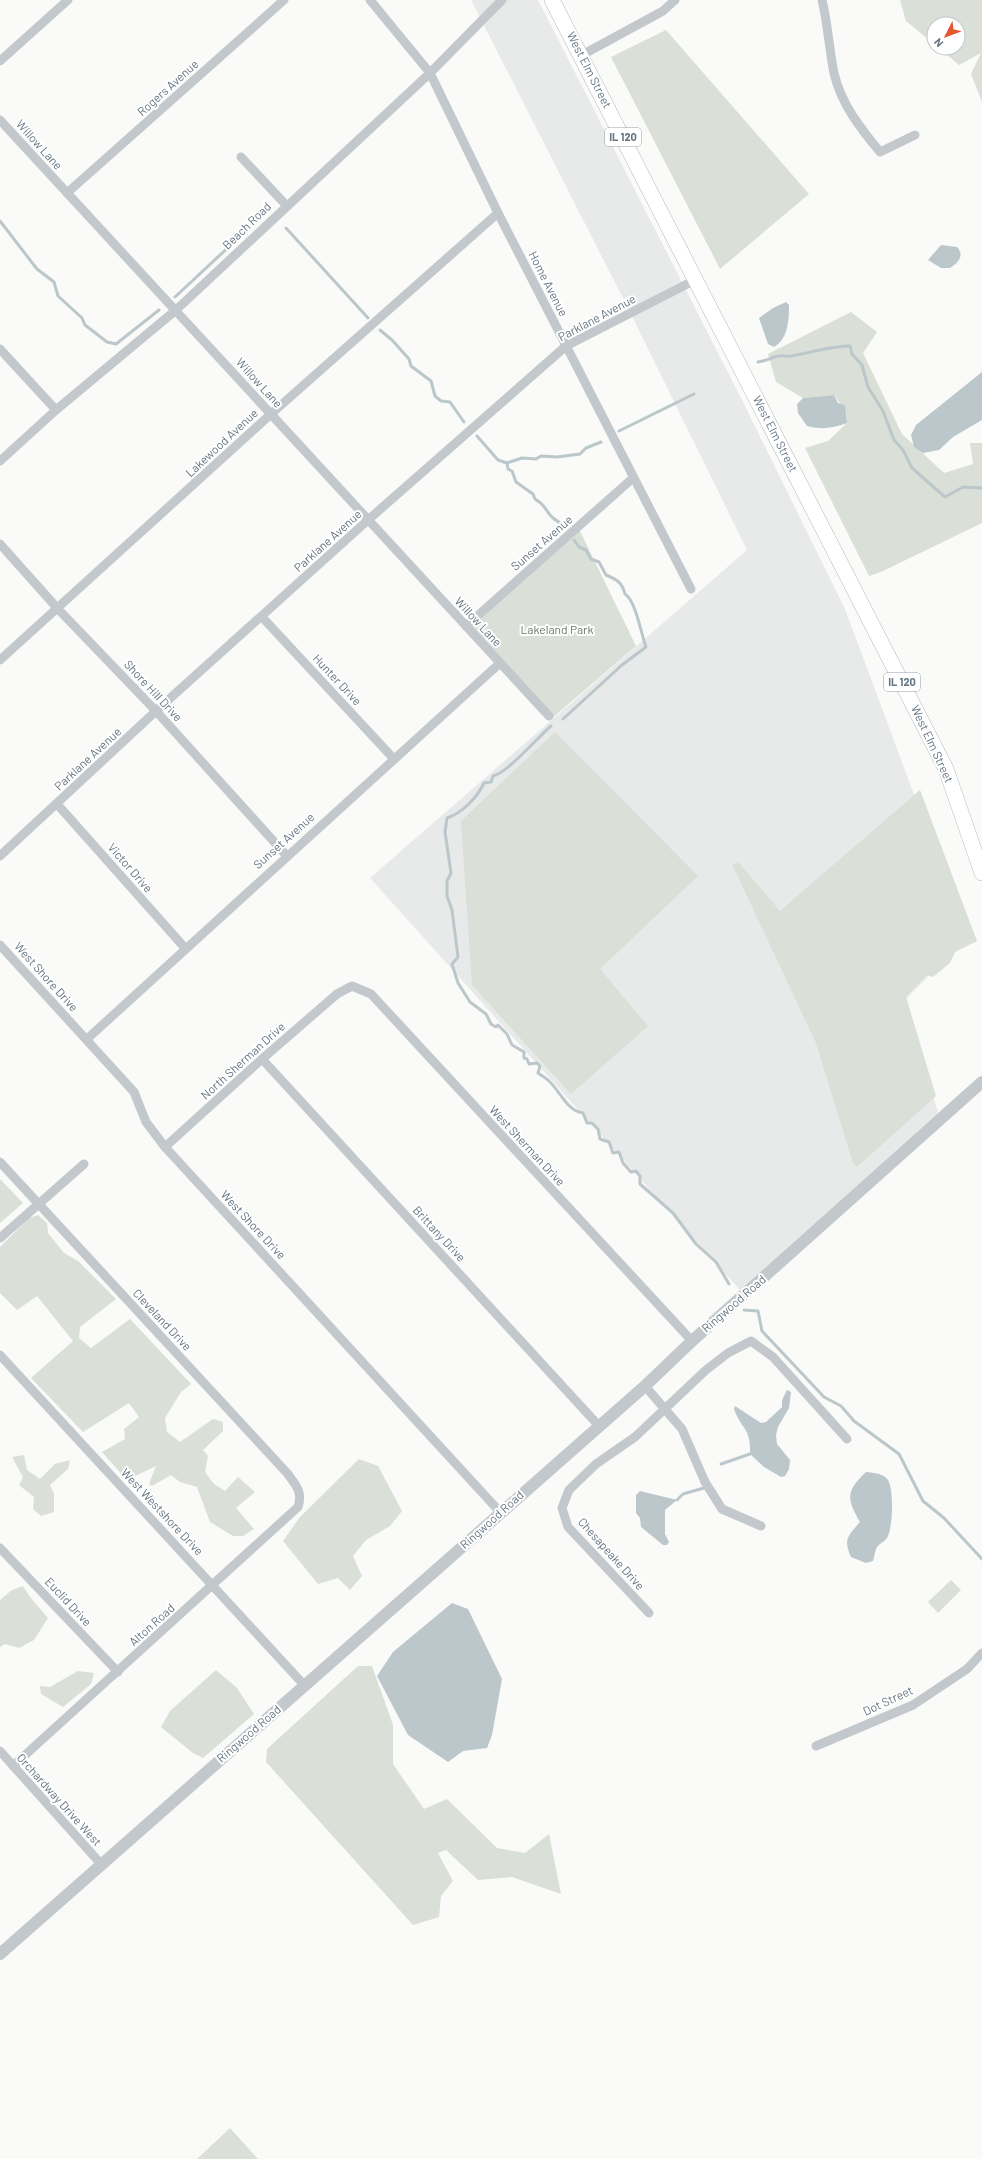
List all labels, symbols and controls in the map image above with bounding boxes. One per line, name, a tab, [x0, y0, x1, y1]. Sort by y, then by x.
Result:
north arrow	[926, 16, 966, 56]
street label: West Elm Street	[565, 29, 615, 110]
text: N	[931, 36, 945, 50]
street label: Rogers Avenue	[134, 56, 201, 118]
street label: Willow Lane	[14, 117, 66, 172]
road number: IL 120	[605, 128, 641, 146]
street label: Beach Road	[219, 199, 273, 252]
street label: Home Avenue	[526, 249, 571, 318]
street label: Parklane Avenue	[555, 291, 638, 343]
street label: Willow Lane	[234, 355, 286, 410]
street label: West Elm Street	[751, 393, 801, 474]
street label: Lakewood Avenue	[182, 405, 260, 479]
street label: Parklane Avenue	[291, 506, 364, 574]
street label: Sunset Avenue	[508, 512, 575, 573]
street label: Willow Lane	[452, 594, 505, 649]
park label: Lakeland Park	[521, 622, 593, 636]
street label: Hunter Drive	[311, 651, 365, 708]
street label: Shore Hill Drive	[122, 657, 186, 724]
road number: IL 120	[884, 673, 920, 691]
street label: West Elm Street	[909, 703, 957, 785]
street label: Parklane Avenue	[51, 724, 123, 793]
street label: Sunset Avenue	[250, 809, 317, 871]
street label: Victor Drive	[106, 840, 156, 895]
street label: West Shore Drive	[12, 939, 82, 1014]
street label: North Sherman Drive	[197, 1019, 287, 1102]
street label: West Sherman Drive	[487, 1102, 569, 1188]
street label: West Shore Drive	[218, 1187, 289, 1261]
street label: Brittany Drive	[410, 1203, 469, 1264]
street label: Ringwood Road	[698, 1272, 768, 1335]
street label: Cleveland Drive	[131, 1286, 195, 1353]
street label: West Westshore Drive	[119, 1465, 207, 1558]
street label: Ringwood Road	[457, 1487, 526, 1551]
street label: Chesapeake Drive	[576, 1514, 648, 1592]
street label: Euclid Drive	[43, 1574, 95, 1629]
street label: Alton Road	[126, 1600, 177, 1648]
street label: Dot Street	[860, 1682, 915, 1718]
street label: Ringwood Road	[213, 1702, 283, 1765]
street label: Orchardway Drive West	[15, 1750, 105, 1848]

